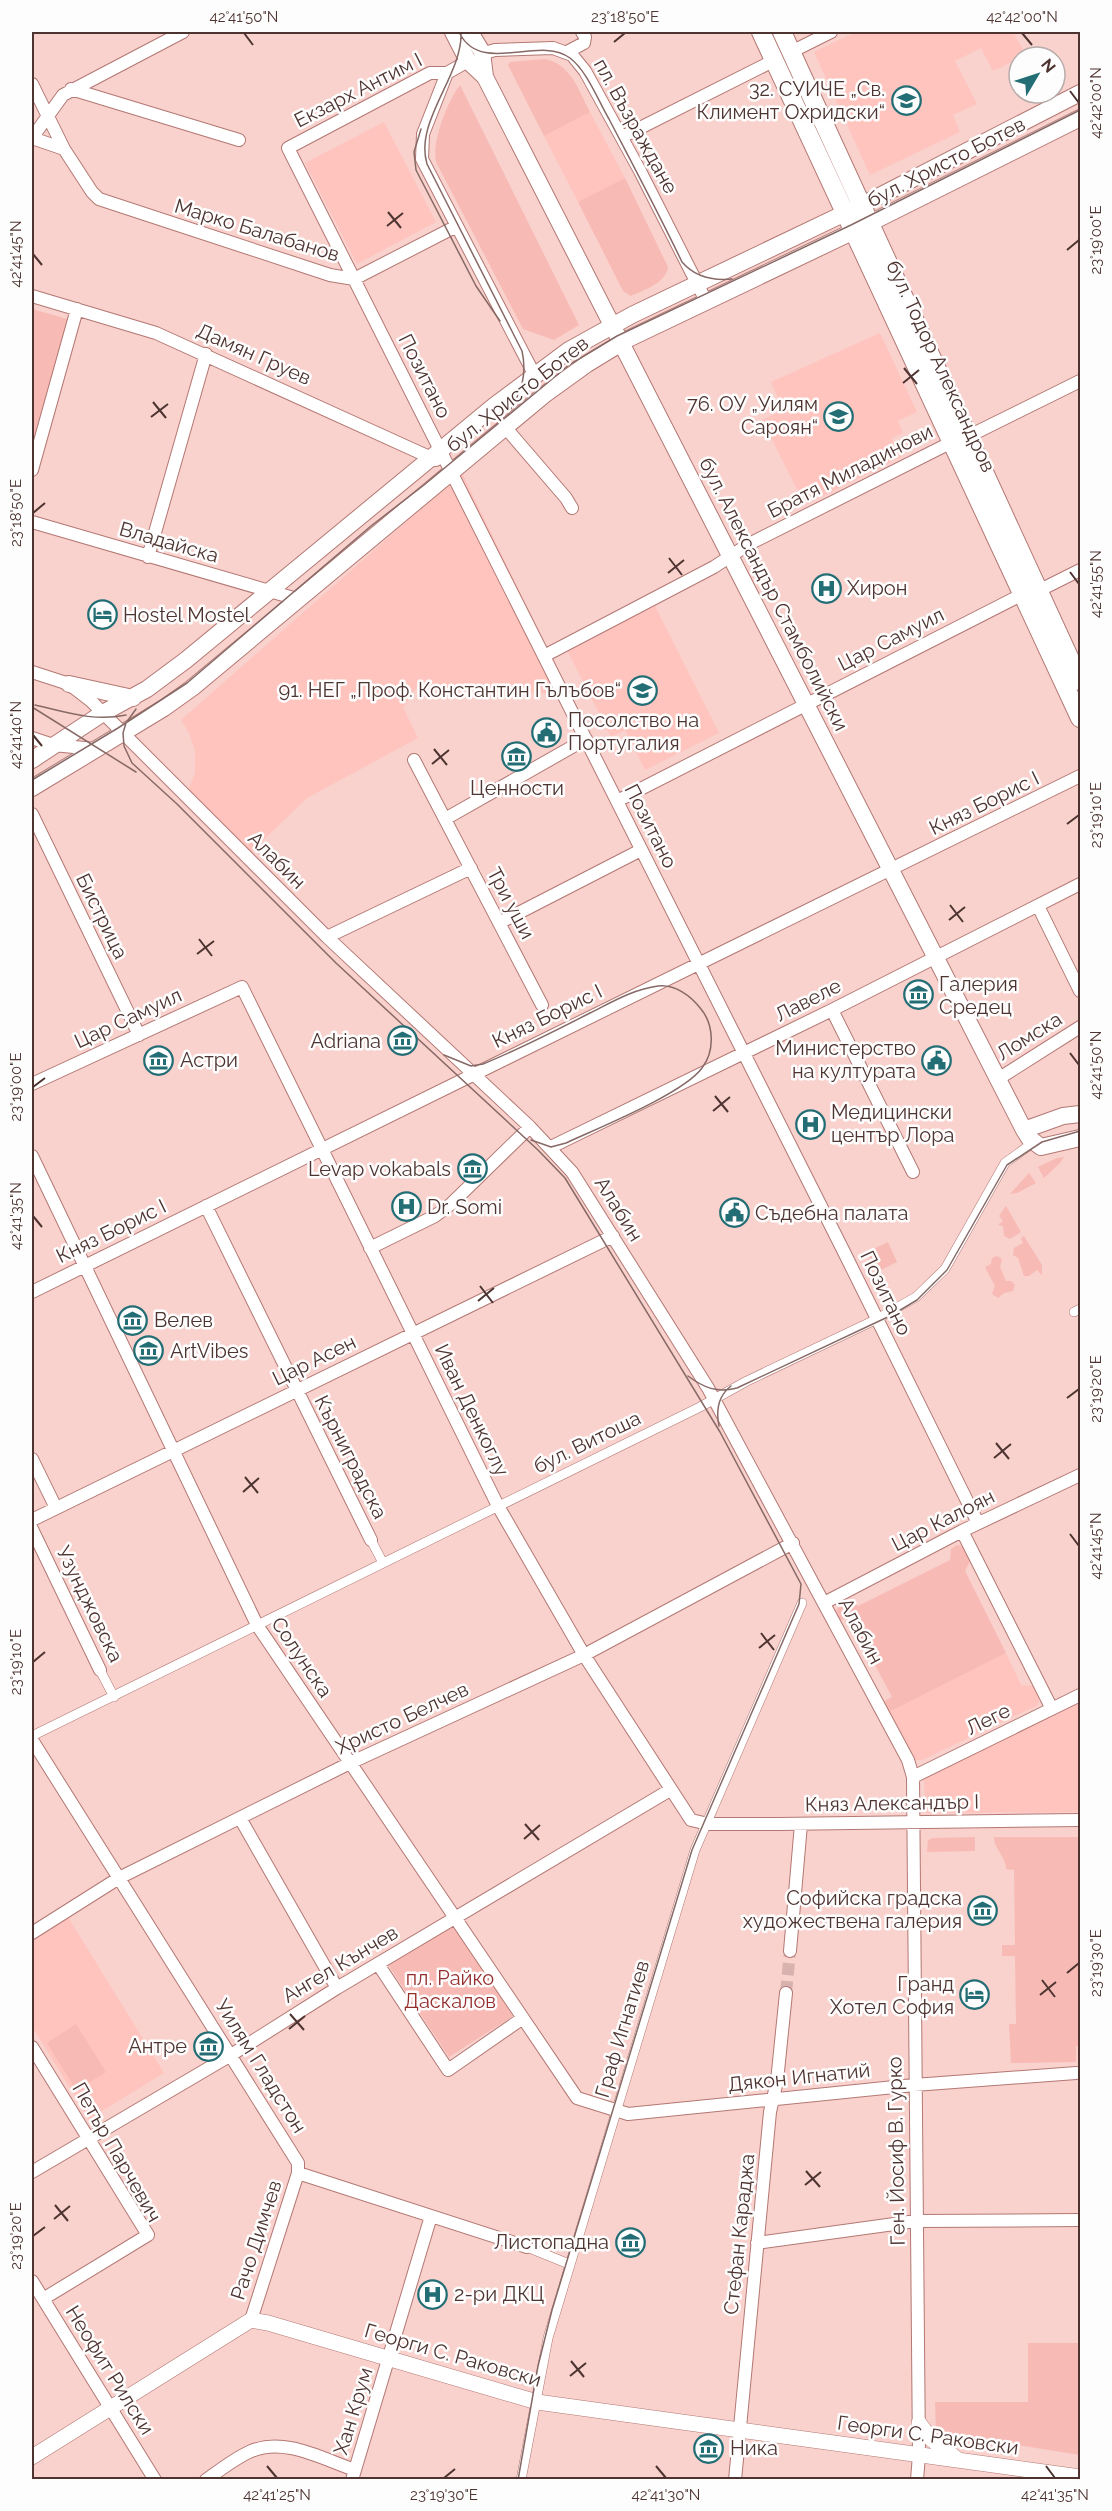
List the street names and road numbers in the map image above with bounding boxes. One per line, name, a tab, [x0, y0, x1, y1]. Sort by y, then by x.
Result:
street label: Екзарх Антим I	[290, 47, 426, 133]
street label: пл. Възраждане	[589, 54, 683, 198]
street label: бул. Христо Ботев	[863, 112, 1029, 212]
street label: Марко Балабанов	[172, 194, 342, 266]
street label: бул. Тодор Александров	[881, 256, 1001, 476]
street label: Дамян Груев	[193, 318, 315, 390]
street label: Позитано	[394, 330, 456, 422]
street label: бул. Христо Ботев	[441, 331, 593, 457]
street label: Братя Миладинови	[763, 419, 937, 523]
street label: бул. Александър Стамболийски	[694, 453, 854, 735]
street label: Владайска	[117, 516, 221, 568]
street label: Цар Самуил	[834, 602, 948, 676]
street label: Княз Борис I	[925, 766, 1043, 840]
street label: Позитано	[620, 780, 682, 872]
street label: Алабин	[243, 826, 311, 894]
street label: Три уши	[482, 863, 540, 943]
street label: Бистрица	[71, 869, 133, 963]
street label: Лавеле	[771, 973, 845, 1027]
street label: Княз Борис I	[488, 979, 606, 1053]
street label: Цар Самуил	[70, 983, 186, 1053]
street label: Ломска	[992, 1007, 1066, 1065]
street label: Алабин	[590, 1172, 648, 1246]
street label: Княз Борис I	[52, 1194, 170, 1268]
street label: Позитано	[855, 1247, 917, 1339]
street label: Цар Асен	[268, 1330, 360, 1390]
street label: Иван Денкоглу	[430, 1340, 514, 1480]
street label: Кърниградска	[310, 1391, 392, 1523]
street label: бул. Витоша	[529, 1406, 645, 1478]
street label: Цар Калоян	[888, 1484, 998, 1556]
street label: Узунджовска	[52, 1542, 128, 1666]
street label: Алабин	[834, 1594, 888, 1668]
street label: Солунска	[266, 1612, 338, 1702]
street label: Христо Белчев	[332, 1677, 472, 1759]
street label: Леге	[962, 1698, 1014, 1740]
street label: Княз Александър I	[805, 1789, 979, 1817]
street label: Ангел Кънчев	[278, 1920, 402, 2008]
street label: Граф Игнатиев	[590, 1958, 654, 2100]
street label: Уилям Гладстон	[210, 1995, 312, 2137]
street label: Ген. Йосиф В. Гурко	[882, 2056, 910, 2246]
street label: Дякон Игнатий	[727, 2058, 871, 2096]
street label: Петър Парчевич	[67, 2078, 167, 2226]
street label: Стефан Караджа	[719, 2152, 759, 2316]
street label: Рачо Димчев	[225, 2177, 287, 2303]
street label: Неофит Рилски	[61, 2301, 159, 2439]
street label: Георги С. Раковски	[362, 2318, 544, 2392]
street label: Хан Крум	[328, 2365, 378, 2457]
street label: Георги С. Раковски	[836, 2410, 1020, 2460]

